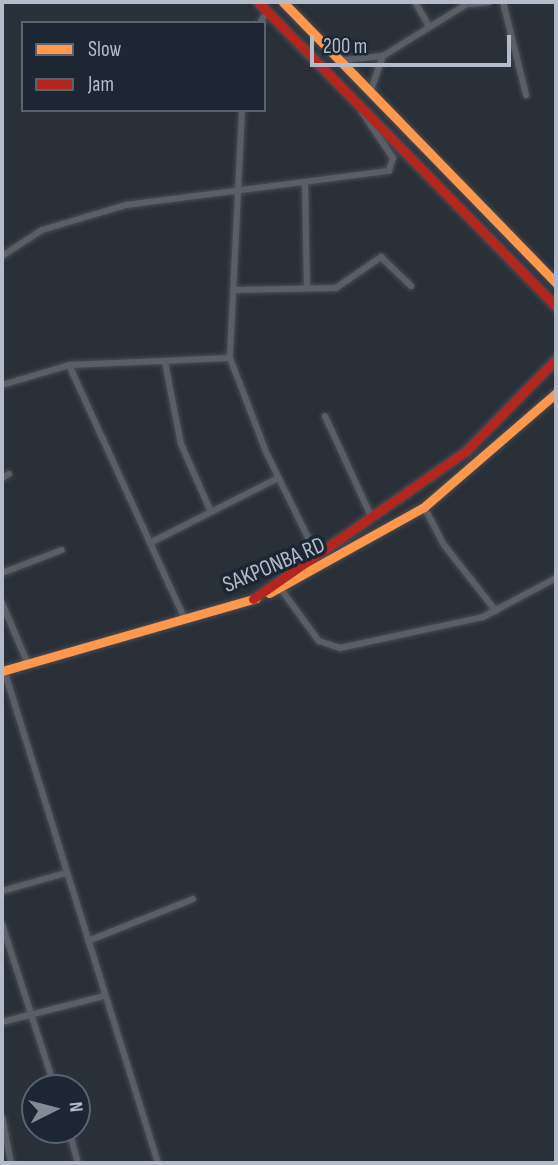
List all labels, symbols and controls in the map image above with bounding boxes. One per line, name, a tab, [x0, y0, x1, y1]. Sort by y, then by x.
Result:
legend	[21, 21, 266, 112]
scale bar	[313, 21, 514, 65]
text: 200 m	[323, 34, 367, 59]
text: Slow	[88, 37, 121, 62]
text: Jam	[88, 72, 114, 97]
street label: SAKPONBA RD	[219, 531, 329, 599]
north arrow	[21, 1074, 91, 1144]
text: N	[63, 1101, 87, 1113]

